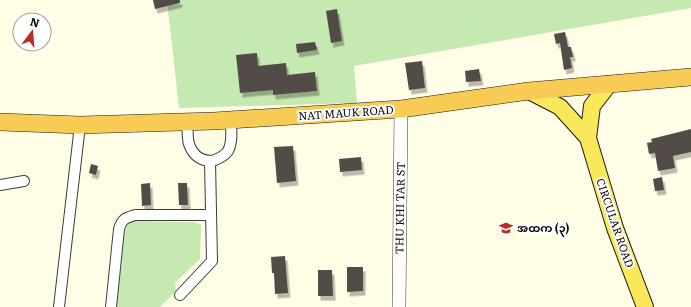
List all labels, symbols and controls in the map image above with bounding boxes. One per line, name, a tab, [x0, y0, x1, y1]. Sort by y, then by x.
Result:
north arrow	[12, 12, 52, 52]
text: N	[28, 12, 42, 30]
street label: NAT MAUK ROAD	[298, 101, 394, 123]
street label: THU KHI TAR ST	[390, 162, 408, 254]
street label: CIRCULAR ROAD	[593, 176, 639, 270]
place label: အထက (၃)	[517, 219, 570, 237]
school or university icon: အထက (၃)	[498, 220, 514, 236]

